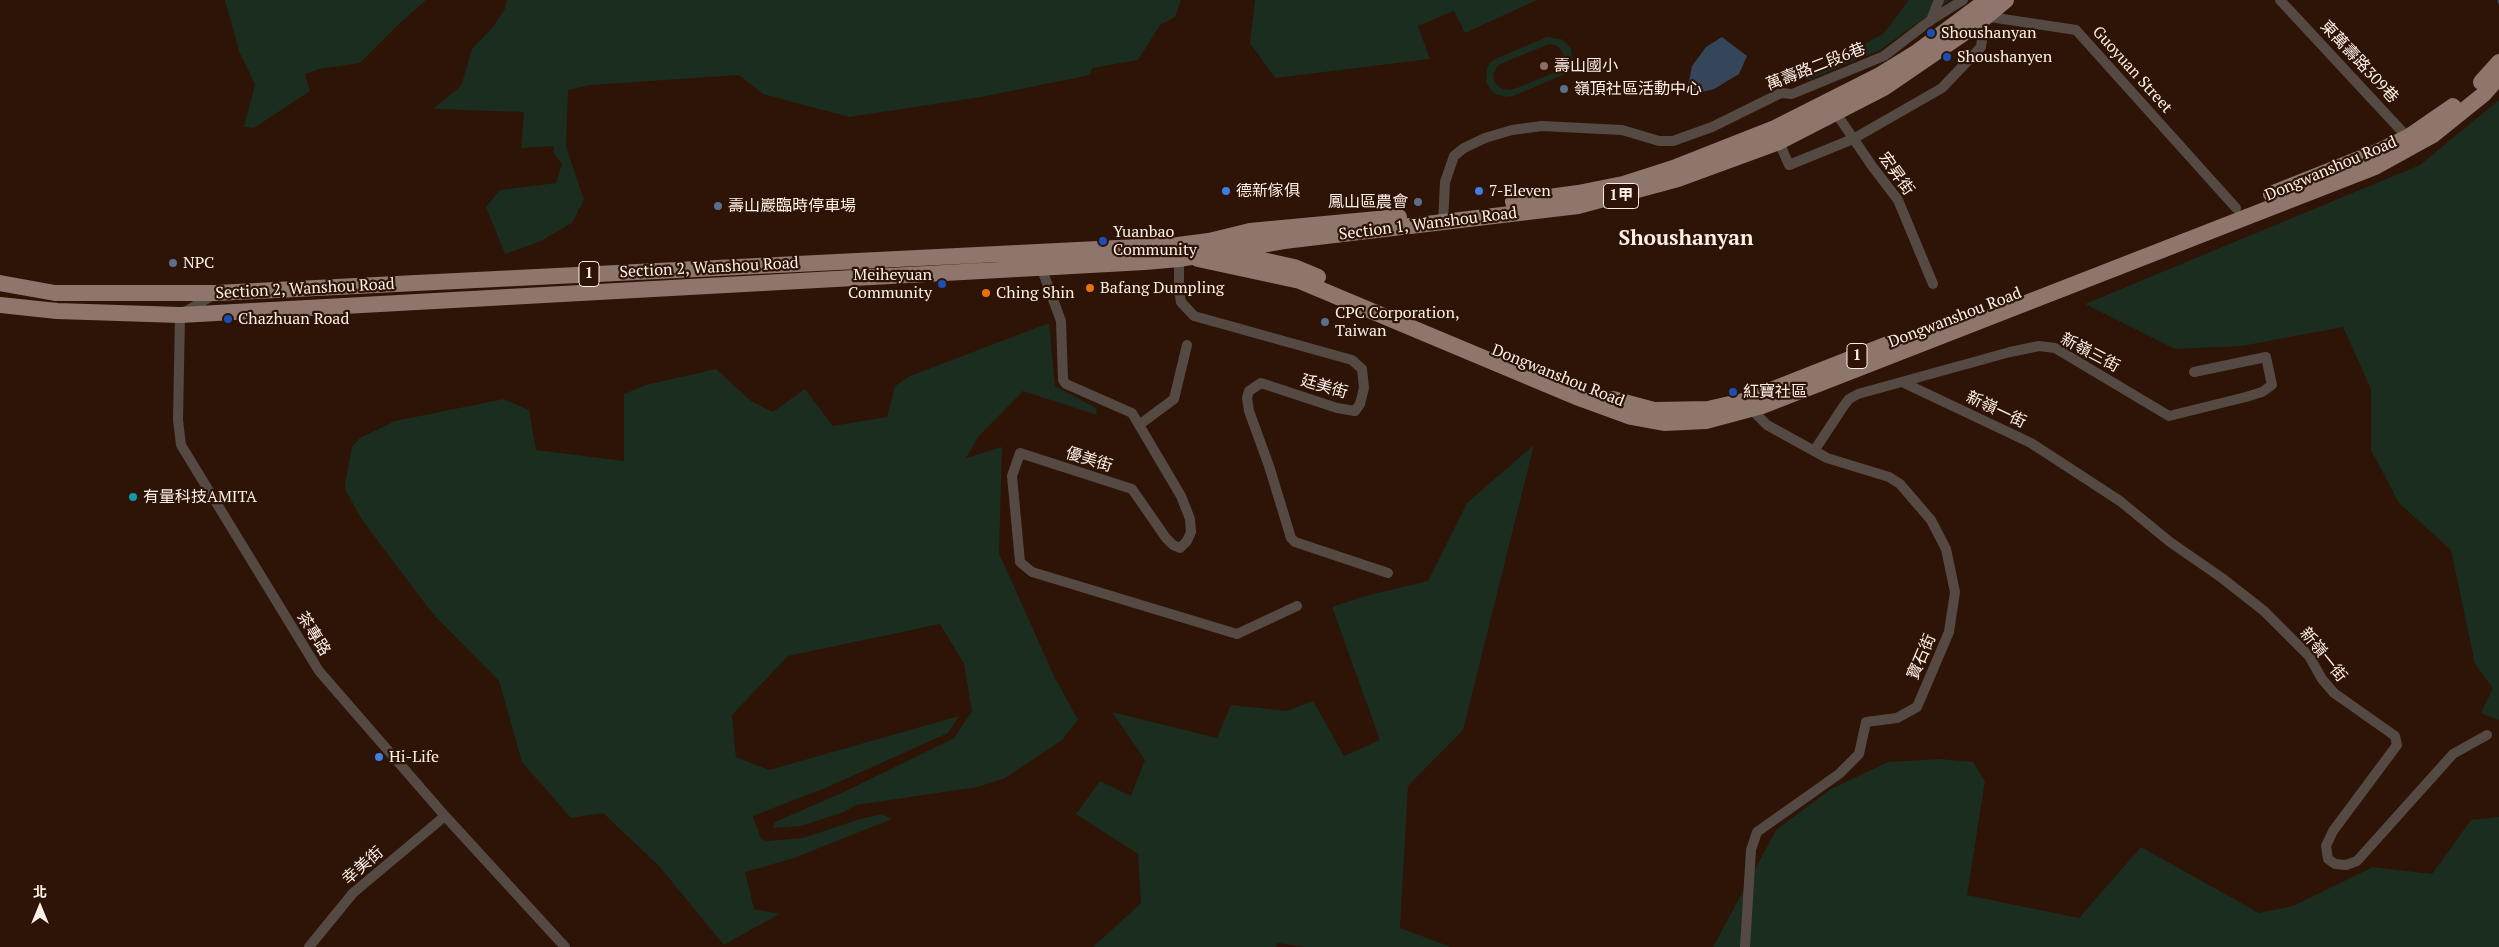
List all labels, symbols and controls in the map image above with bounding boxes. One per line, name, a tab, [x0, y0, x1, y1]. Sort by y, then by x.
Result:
street label: 東萬壽路309巷	[2316, 17, 2402, 107]
place label: Shoushanyan	[1941, 23, 2037, 43]
street label: Guoyuan Street	[2088, 23, 2176, 117]
marker: Shoushanyan	[1925, 27, 1937, 39]
street label: 萬壽路二段6巷	[1764, 39, 1868, 95]
place label: Shoushanyen	[1957, 47, 2052, 67]
marker: Shoushanyen	[1941, 51, 1953, 63]
place label: 壽山國小	[1554, 56, 1618, 76]
marker: 壽山國小	[1538, 60, 1550, 72]
place label: 嶺頂社區活動中心	[1574, 79, 1702, 99]
marker: 嶺頂社區活動中心	[1558, 83, 1570, 95]
street label: Dongwanshou Road	[2262, 133, 2400, 205]
street label: 宏昇街	[1874, 149, 1918, 199]
place label: 德新傢俱	[1236, 181, 1300, 201]
place label: 7-Eleven	[1489, 181, 1551, 201]
road number: 1甲	[1604, 184, 1638, 208]
marker: 德新傢俱	[1220, 185, 1232, 197]
marker: 7-Eleven	[1473, 185, 1485, 197]
place label: 鳳山區農會	[1328, 192, 1408, 212]
place label: 壽山巖臨時停車場	[728, 196, 856, 216]
marker: 鳳山區農會	[1412, 196, 1424, 208]
marker: 壽山巖臨時停車場	[712, 200, 724, 212]
street label: Section 1, Wanshou Road	[1338, 204, 1518, 244]
place label: Yuanbao Community	[1113, 222, 1197, 260]
district label: Shoushanyan	[1618, 226, 1754, 252]
marker: Yuanbao Community	[1097, 235, 1109, 247]
place label: NPC	[183, 253, 214, 273]
street label: Section 2, Wanshou Road	[619, 254, 799, 282]
marker: NPC	[167, 257, 179, 269]
road number: 1	[579, 262, 599, 286]
place label: Meiheyuan Community	[848, 265, 932, 303]
street label: Section 2, Wanshou Road	[215, 275, 395, 303]
marker: Meiheyuan Community	[936, 278, 948, 290]
place label: Bafang Dumpling	[1100, 278, 1224, 298]
marker: Bafang Dumpling	[1084, 282, 1096, 294]
place label: Ching Shin	[996, 283, 1075, 303]
street label: Dongwanshou Road	[1886, 284, 2024, 352]
marker: Ching Shin	[980, 287, 992, 299]
place label: CPC Corporation, Taiwan	[1335, 303, 1459, 341]
place label: Chazhuan Road	[238, 309, 349, 329]
marker: Chazhuan Road	[222, 313, 234, 325]
marker: CPC Corporation, Taiwan	[1319, 316, 1331, 328]
street label: 新嶺三街	[2057, 330, 2123, 376]
street label: Dongwanshou Road	[1489, 341, 1627, 411]
road number: 1	[1847, 344, 1867, 368]
street label: 廷美街	[1298, 371, 1350, 403]
place label: 紅寶社區	[1743, 382, 1807, 402]
marker: 紅寶社區	[1727, 386, 1739, 398]
street label: 新嶺一街	[1963, 388, 2029, 432]
street label: 優美街	[1063, 444, 1115, 476]
place label: 有量科技AMITA	[143, 487, 257, 507]
marker: 有量科技AMITA	[127, 491, 139, 503]
street label: 茶專路	[292, 609, 334, 659]
street label: 新嶺一街	[2295, 624, 2351, 686]
street label: 寶石街	[1904, 631, 1940, 683]
place label: Hi-Life	[389, 747, 439, 767]
marker: Hi-Life	[373, 751, 385, 763]
street label: 幸美街	[339, 843, 387, 889]
north arrow	[15, 882, 65, 932]
text: 北	[33, 882, 47, 901]

